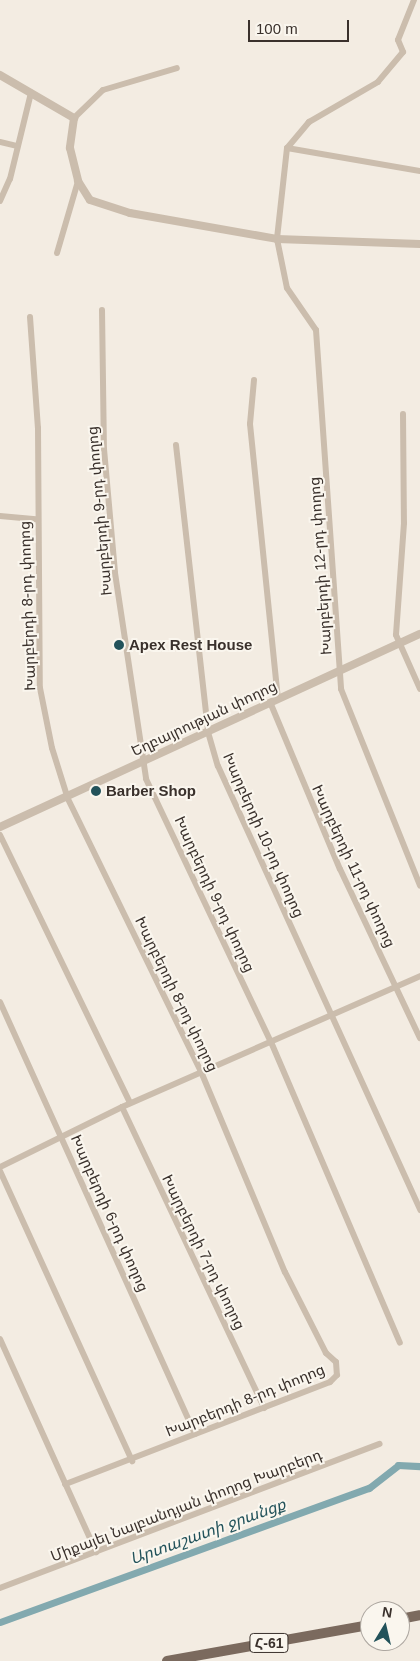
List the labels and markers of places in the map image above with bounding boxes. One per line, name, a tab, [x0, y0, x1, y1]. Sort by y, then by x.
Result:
place label: Apex Rest House	[129, 636, 252, 654]
marker: Apex Rest House	[113, 639, 125, 651]
place label: Barber Shop	[106, 782, 196, 800]
marker: Barber Shop	[90, 785, 102, 797]

